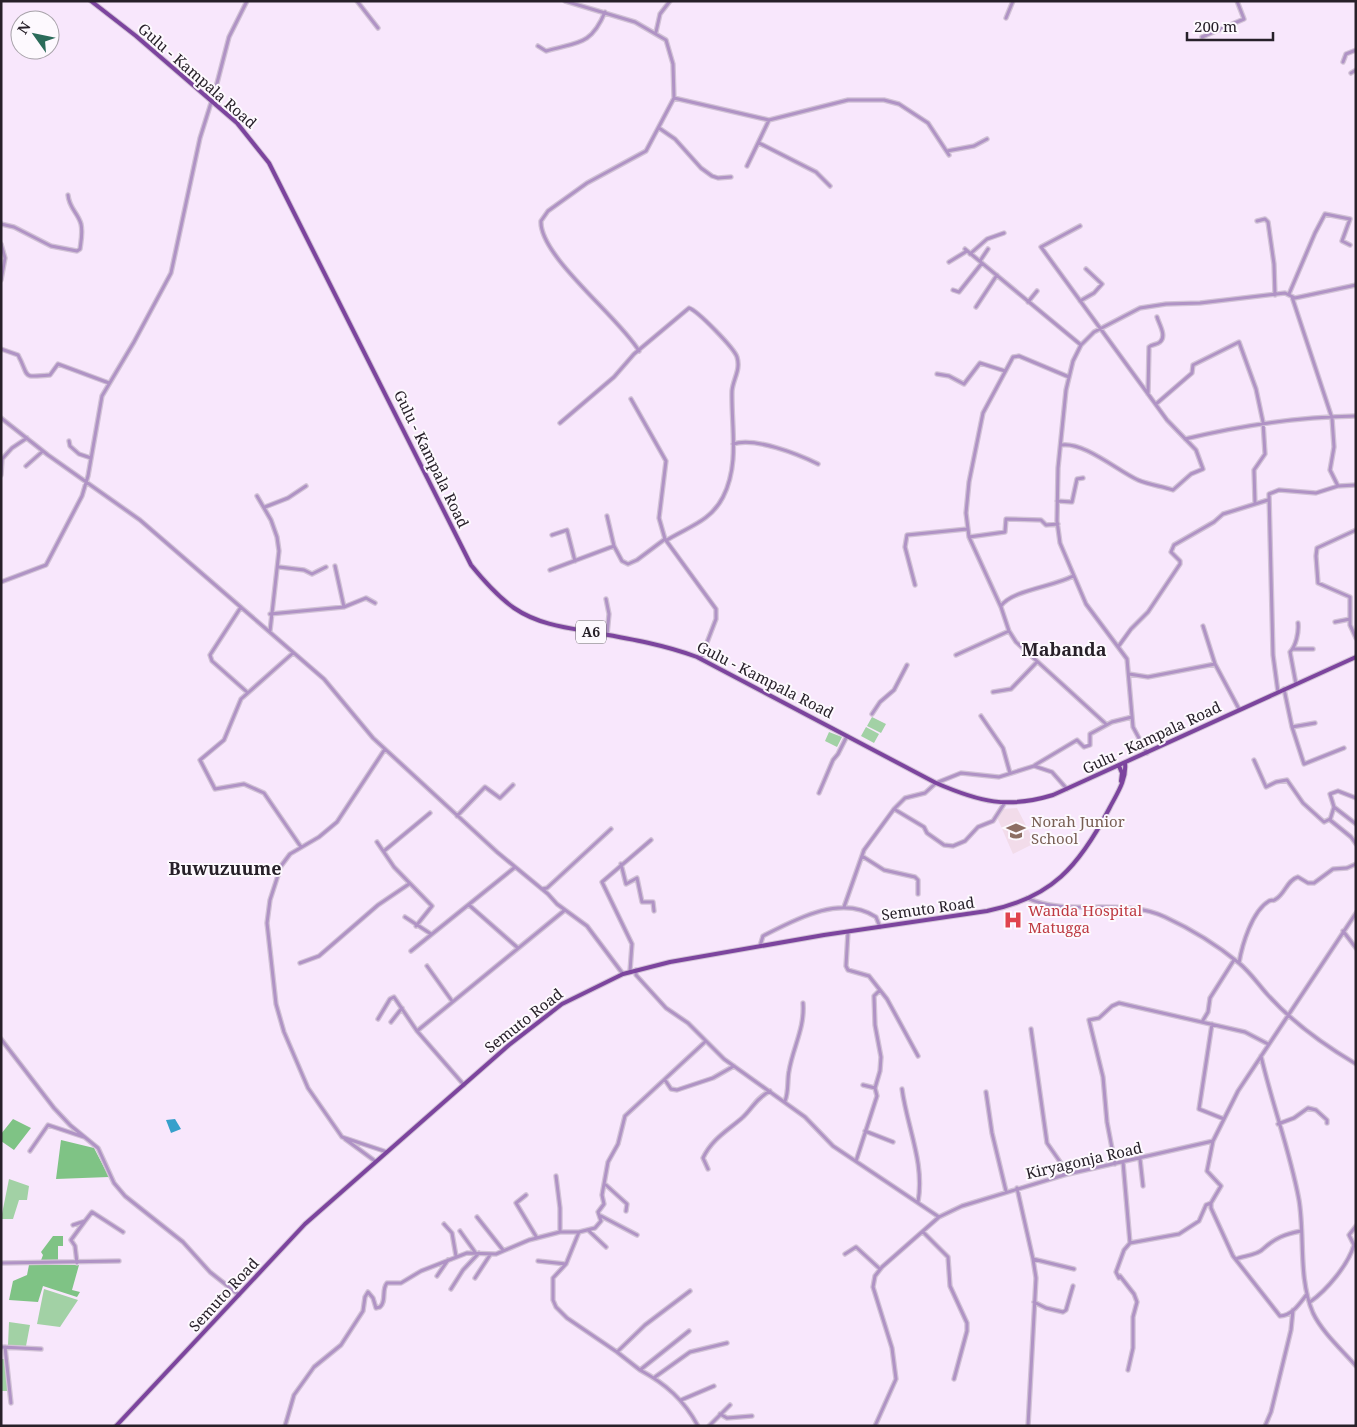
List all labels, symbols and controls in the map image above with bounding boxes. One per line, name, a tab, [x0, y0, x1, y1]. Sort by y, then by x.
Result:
north arrow	[10, 10, 60, 60]
scale bar	[1187, 10, 1273, 42]
text: 200 m	[1194, 16, 1237, 36]
text: N	[13, 18, 35, 37]
street label: Gulu - Kampala Road	[134, 18, 261, 132]
street label: Gulu - Kampala Road	[390, 386, 474, 531]
road number: A6	[576, 620, 606, 644]
street label: Gulu - Kampala Road	[694, 636, 837, 722]
district label: Mabanda	[1022, 637, 1107, 661]
street label: Gulu - Kampala Road	[1079, 696, 1224, 778]
place label: Norah Junior School	[1031, 811, 1125, 848]
school or university icon: Norah Junior School	[1005, 820, 1027, 842]
district label: Buwuzuume	[168, 856, 282, 880]
street label: Semuto Road	[880, 892, 976, 924]
place label: Wanda Hospital Matugga	[1028, 900, 1142, 937]
hospital icon: Wanda Hospital Matugga	[1002, 909, 1024, 931]
street label: Semuto Road	[480, 983, 567, 1057]
street label: Kiryagonja Road	[1024, 1137, 1144, 1183]
street label: Semuto Road	[184, 1253, 263, 1335]

